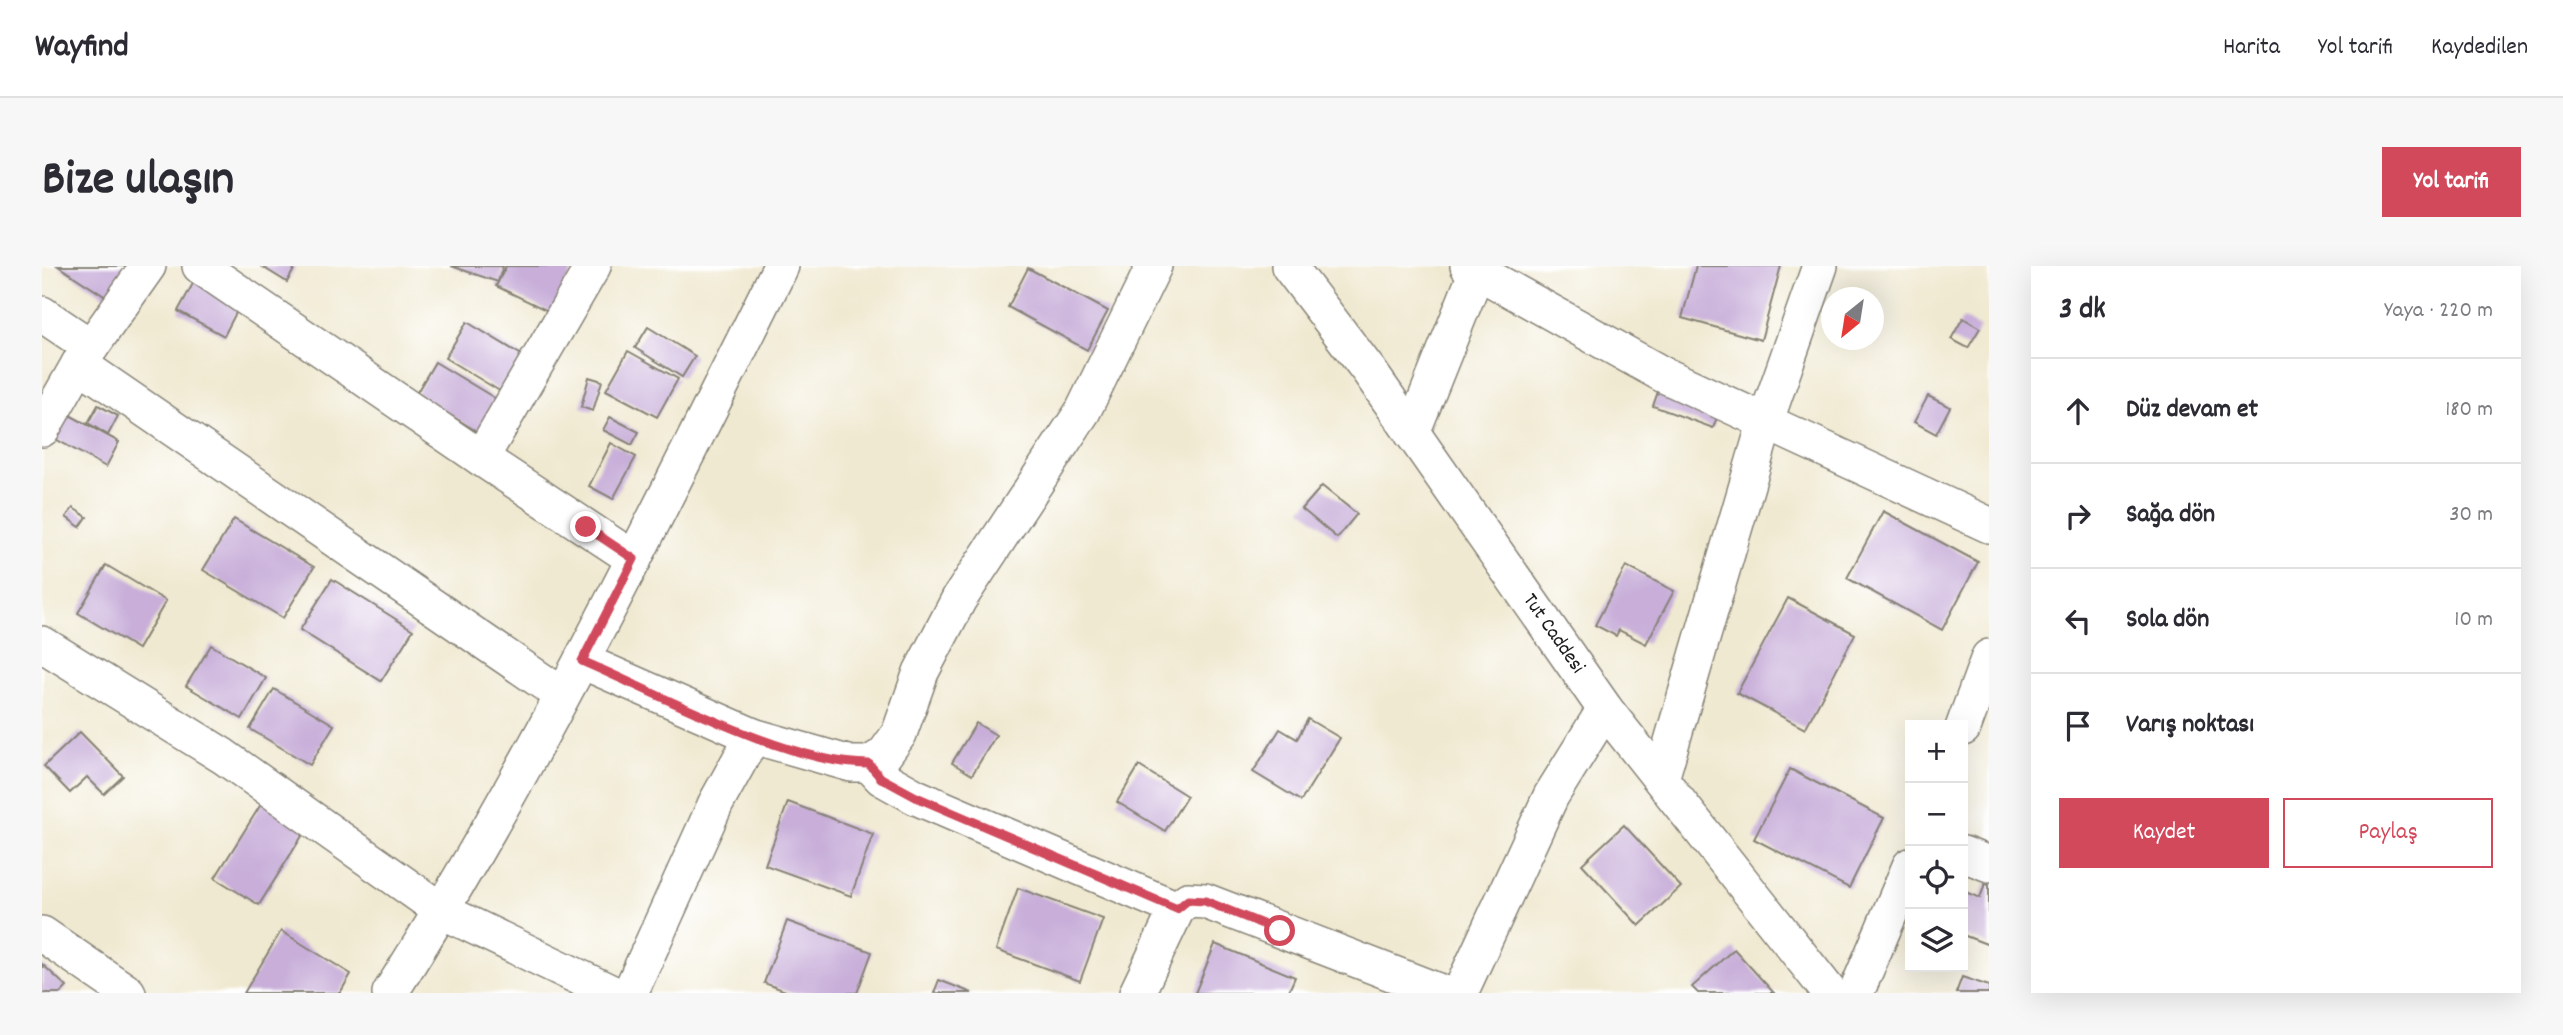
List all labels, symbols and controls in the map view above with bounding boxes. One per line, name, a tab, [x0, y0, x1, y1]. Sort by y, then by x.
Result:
text: Wayfind	[35, 25, 129, 72]
text: Harita	[2223, 31, 2280, 65]
text: Yol tarifi	[2318, 31, 2393, 65]
text: Kaydedilen	[2431, 31, 2528, 65]
text: Bize ulaşın	[42, 147, 234, 217]
button: Yol tarifi	[2382, 147, 2521, 217]
north arrow	[1821, 287, 1884, 350]
text: 3 dk	[2059, 290, 2106, 333]
text: Yaya · 220 m	[2384, 295, 2493, 328]
icon: ahead	[2059, 392, 2097, 430]
text: Düz devam et	[2126, 392, 2258, 429]
text: 180 m	[2445, 394, 2493, 427]
icon: right	[2059, 497, 2097, 535]
text: Sağa dön	[2126, 497, 2215, 534]
text: 30 m	[2449, 499, 2493, 532]
route end	[570, 511, 601, 542]
street label: Tut Caddesi	[1514, 588, 1591, 681]
icon: left	[2059, 602, 2097, 640]
text: Sola dön	[2126, 602, 2209, 639]
text: 10 m	[2454, 604, 2493, 637]
icon: arrive	[2059, 707, 2097, 745]
text: Varış noktası	[2126, 707, 2254, 744]
map controls	[1905, 720, 1968, 972]
button: +	[1905, 720, 1968, 783]
button: −	[1905, 783, 1968, 846]
button: Kaydet	[2059, 798, 2269, 868]
button: Paylaş	[2283, 798, 2493, 868]
button: locate	[1905, 846, 1968, 909]
button: layers	[1905, 909, 1968, 972]
route start	[1264, 915, 1295, 946]

